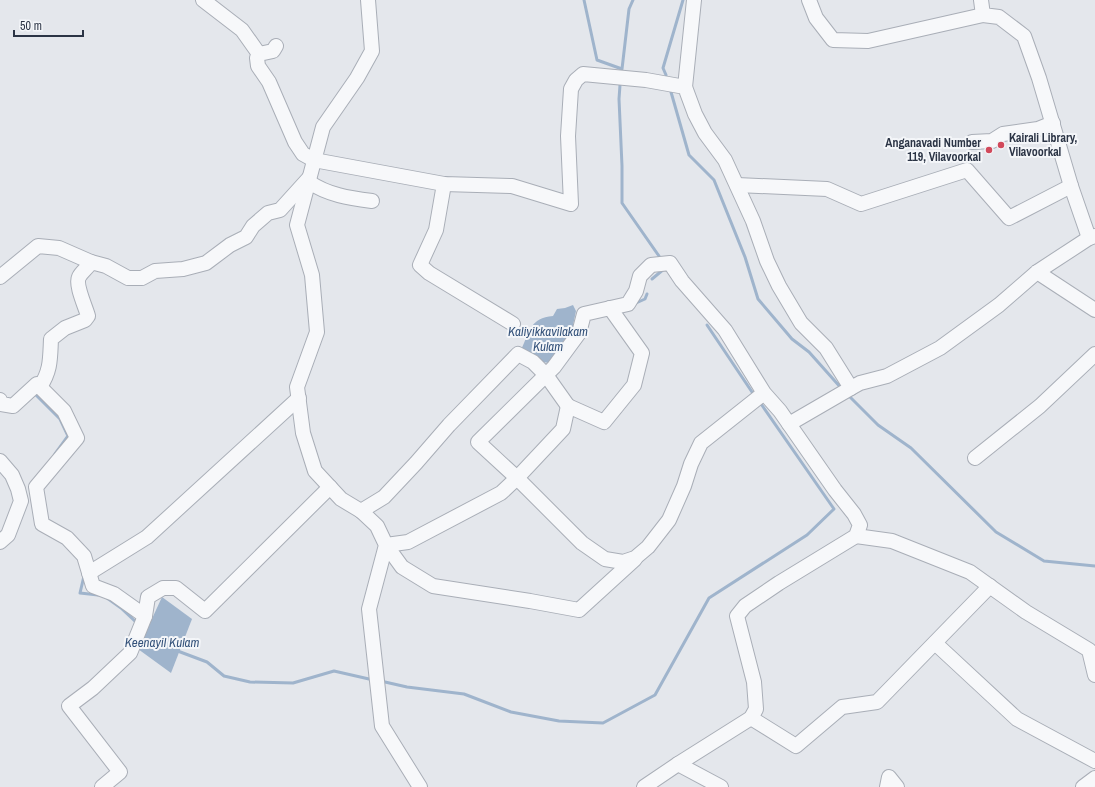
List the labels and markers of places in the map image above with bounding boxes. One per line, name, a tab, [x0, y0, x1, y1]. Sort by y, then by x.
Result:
place label: Kairali Library, Vilavoorkal	[1009, 130, 1077, 160]
place label: Anganavadi Number 119, Vilavoorkal	[885, 135, 981, 165]
marker: Kairali Library, Vilavoorkal	[996, 140, 1006, 150]
marker: Anganavadi Number 119, Vilavoorkal	[984, 145, 994, 155]

